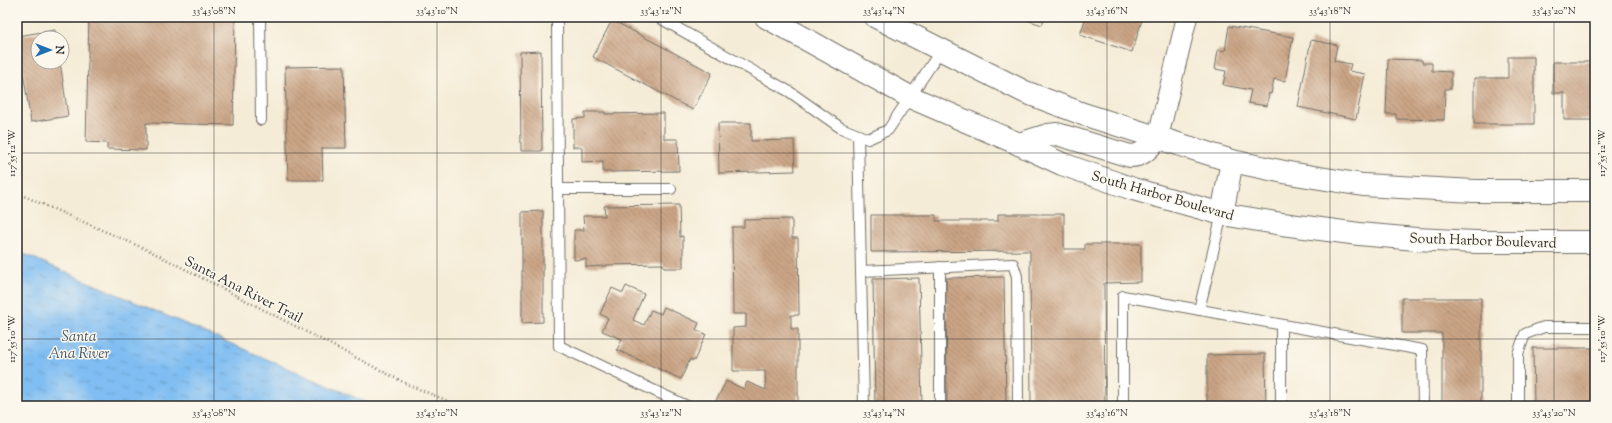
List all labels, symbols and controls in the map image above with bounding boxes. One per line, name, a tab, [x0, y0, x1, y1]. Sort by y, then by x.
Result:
text: 33°43'08"N	[192, 4, 236, 19]
text: 33°43'10"N	[416, 4, 458, 19]
text: 33°43'12"N	[640, 4, 682, 19]
text: 33°43'14"N	[863, 4, 905, 19]
text: 33°43'16"N	[1086, 4, 1128, 19]
text: 33°43'18"N	[1309, 4, 1351, 19]
text: 33°43'20"N	[1532, 4, 1576, 19]
north arrow	[30, 30, 70, 70]
text: N	[51, 45, 67, 55]
text: 117°55'12"W	[5, 129, 20, 177]
text: 117°55'12"W	[1595, 129, 1610, 177]
street label: South Harbor Boulevard	[1089, 167, 1236, 227]
street label: South Harbor Boulevard	[1409, 229, 1557, 255]
street label: Santa Ana River Trail	[181, 252, 306, 329]
text: 117°55'10"W	[5, 315, 20, 363]
text: 117°55'10"W	[1595, 315, 1610, 363]
water label: Santa Ana River	[48, 327, 110, 365]
text: 33°43'08"N	[192, 406, 236, 421]
text: 33°43'10"N	[416, 406, 458, 421]
text: 33°43'12"N	[640, 406, 682, 421]
text: 33°43'14"N	[863, 406, 905, 421]
text: 33°43'16"N	[1086, 406, 1128, 421]
text: 33°43'18"N	[1309, 406, 1351, 421]
text: 33°43'20"N	[1532, 406, 1576, 421]

